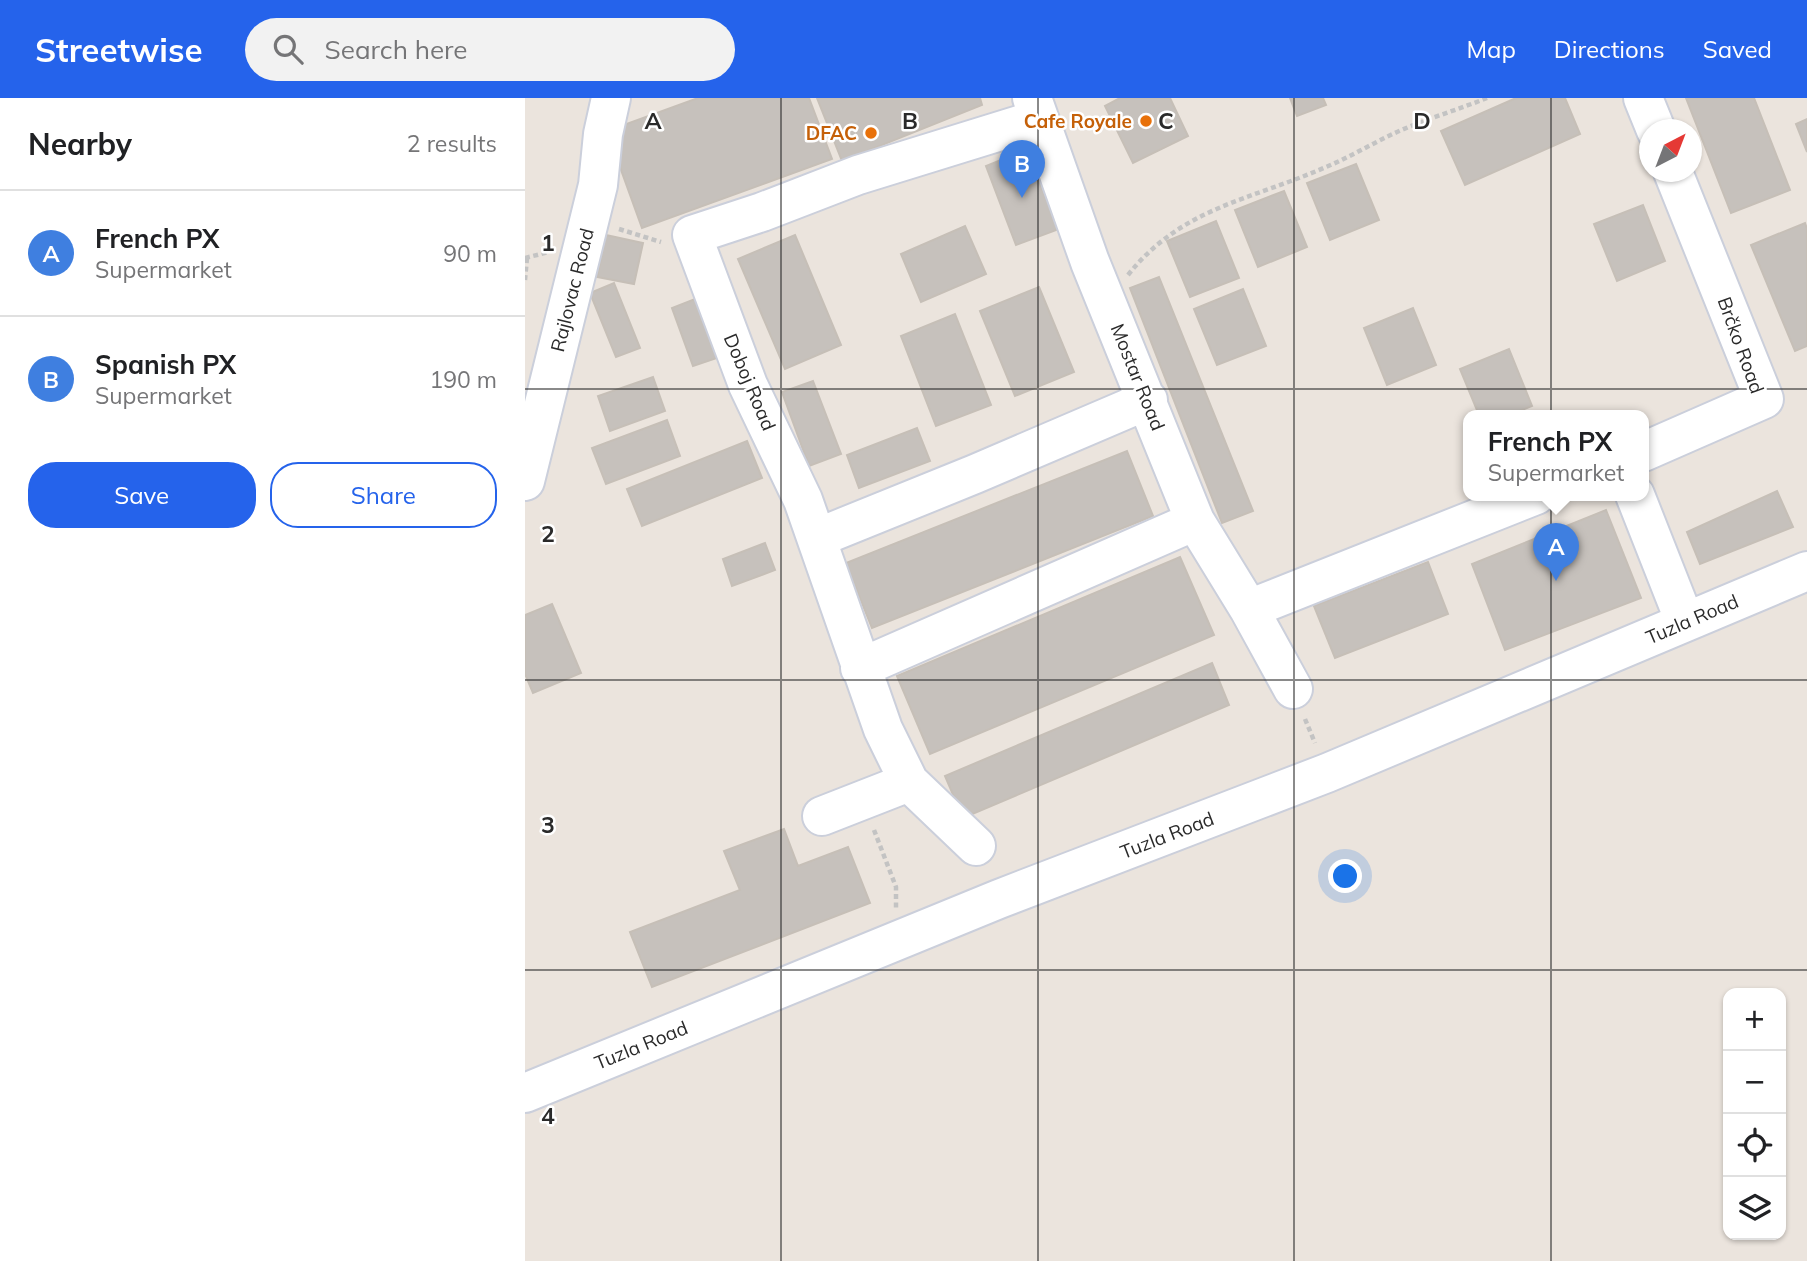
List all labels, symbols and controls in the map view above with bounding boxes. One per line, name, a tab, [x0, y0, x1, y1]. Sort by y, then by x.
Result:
search box	[245, 18, 735, 81]
text: Streetwise	[35, 29, 203, 70]
icon: search	[269, 30, 307, 68]
text: Search here	[325, 33, 467, 66]
text: Map	[1466, 34, 1516, 64]
text: Directions	[1554, 34, 1665, 64]
text: Saved	[1703, 34, 1772, 64]
text: A	[644, 106, 662, 135]
text: B	[902, 106, 918, 135]
text: C	[1158, 106, 1174, 135]
text: D	[1413, 106, 1431, 135]
place label: Cafe Royale	[1024, 109, 1132, 133]
marker: Cafe Royale	[1138, 113, 1154, 129]
north arrow	[1639, 119, 1702, 182]
place label: DFAC	[806, 121, 857, 145]
text: Nearby	[28, 125, 132, 163]
marker: DFAC	[863, 125, 879, 141]
text: 2 results	[407, 129, 497, 158]
pin: B	[999, 140, 1045, 198]
text: French PX	[95, 222, 219, 255]
street label: Rajlovac Road	[545, 226, 599, 354]
text: 1	[541, 228, 555, 257]
text: A	[42, 239, 60, 268]
text: 90 m	[443, 239, 497, 268]
text: Supermarket	[95, 255, 232, 284]
street label: Brčko Road	[1712, 293, 1770, 397]
street label: Mostar Road	[1106, 320, 1170, 434]
street label: Doboj Road	[719, 330, 781, 434]
text: Spanish PX	[95, 348, 236, 381]
text: B	[43, 365, 59, 394]
text: 190 m	[429, 365, 497, 394]
text: Supermarket	[95, 381, 232, 410]
popup	[1463, 410, 1649, 501]
text: French PX	[1488, 425, 1612, 458]
text: Supermarket	[1488, 458, 1624, 487]
button: Save	[28, 462, 256, 528]
button: Share	[270, 462, 497, 528]
text: 2	[541, 519, 555, 548]
pin: A	[1533, 523, 1579, 581]
street label: Tuzla Road	[1642, 589, 1742, 649]
street label: Tuzla Road	[1117, 806, 1217, 864]
text: 3	[541, 810, 555, 839]
your location	[1328, 859, 1362, 893]
map controls	[1723, 988, 1786, 1240]
button: +	[1723, 988, 1786, 1051]
street label: Tuzla Road	[591, 1015, 691, 1075]
button: −	[1723, 1051, 1786, 1114]
text: 4	[541, 1101, 555, 1130]
button: locate	[1723, 1114, 1786, 1177]
button: layers	[1723, 1177, 1786, 1240]

